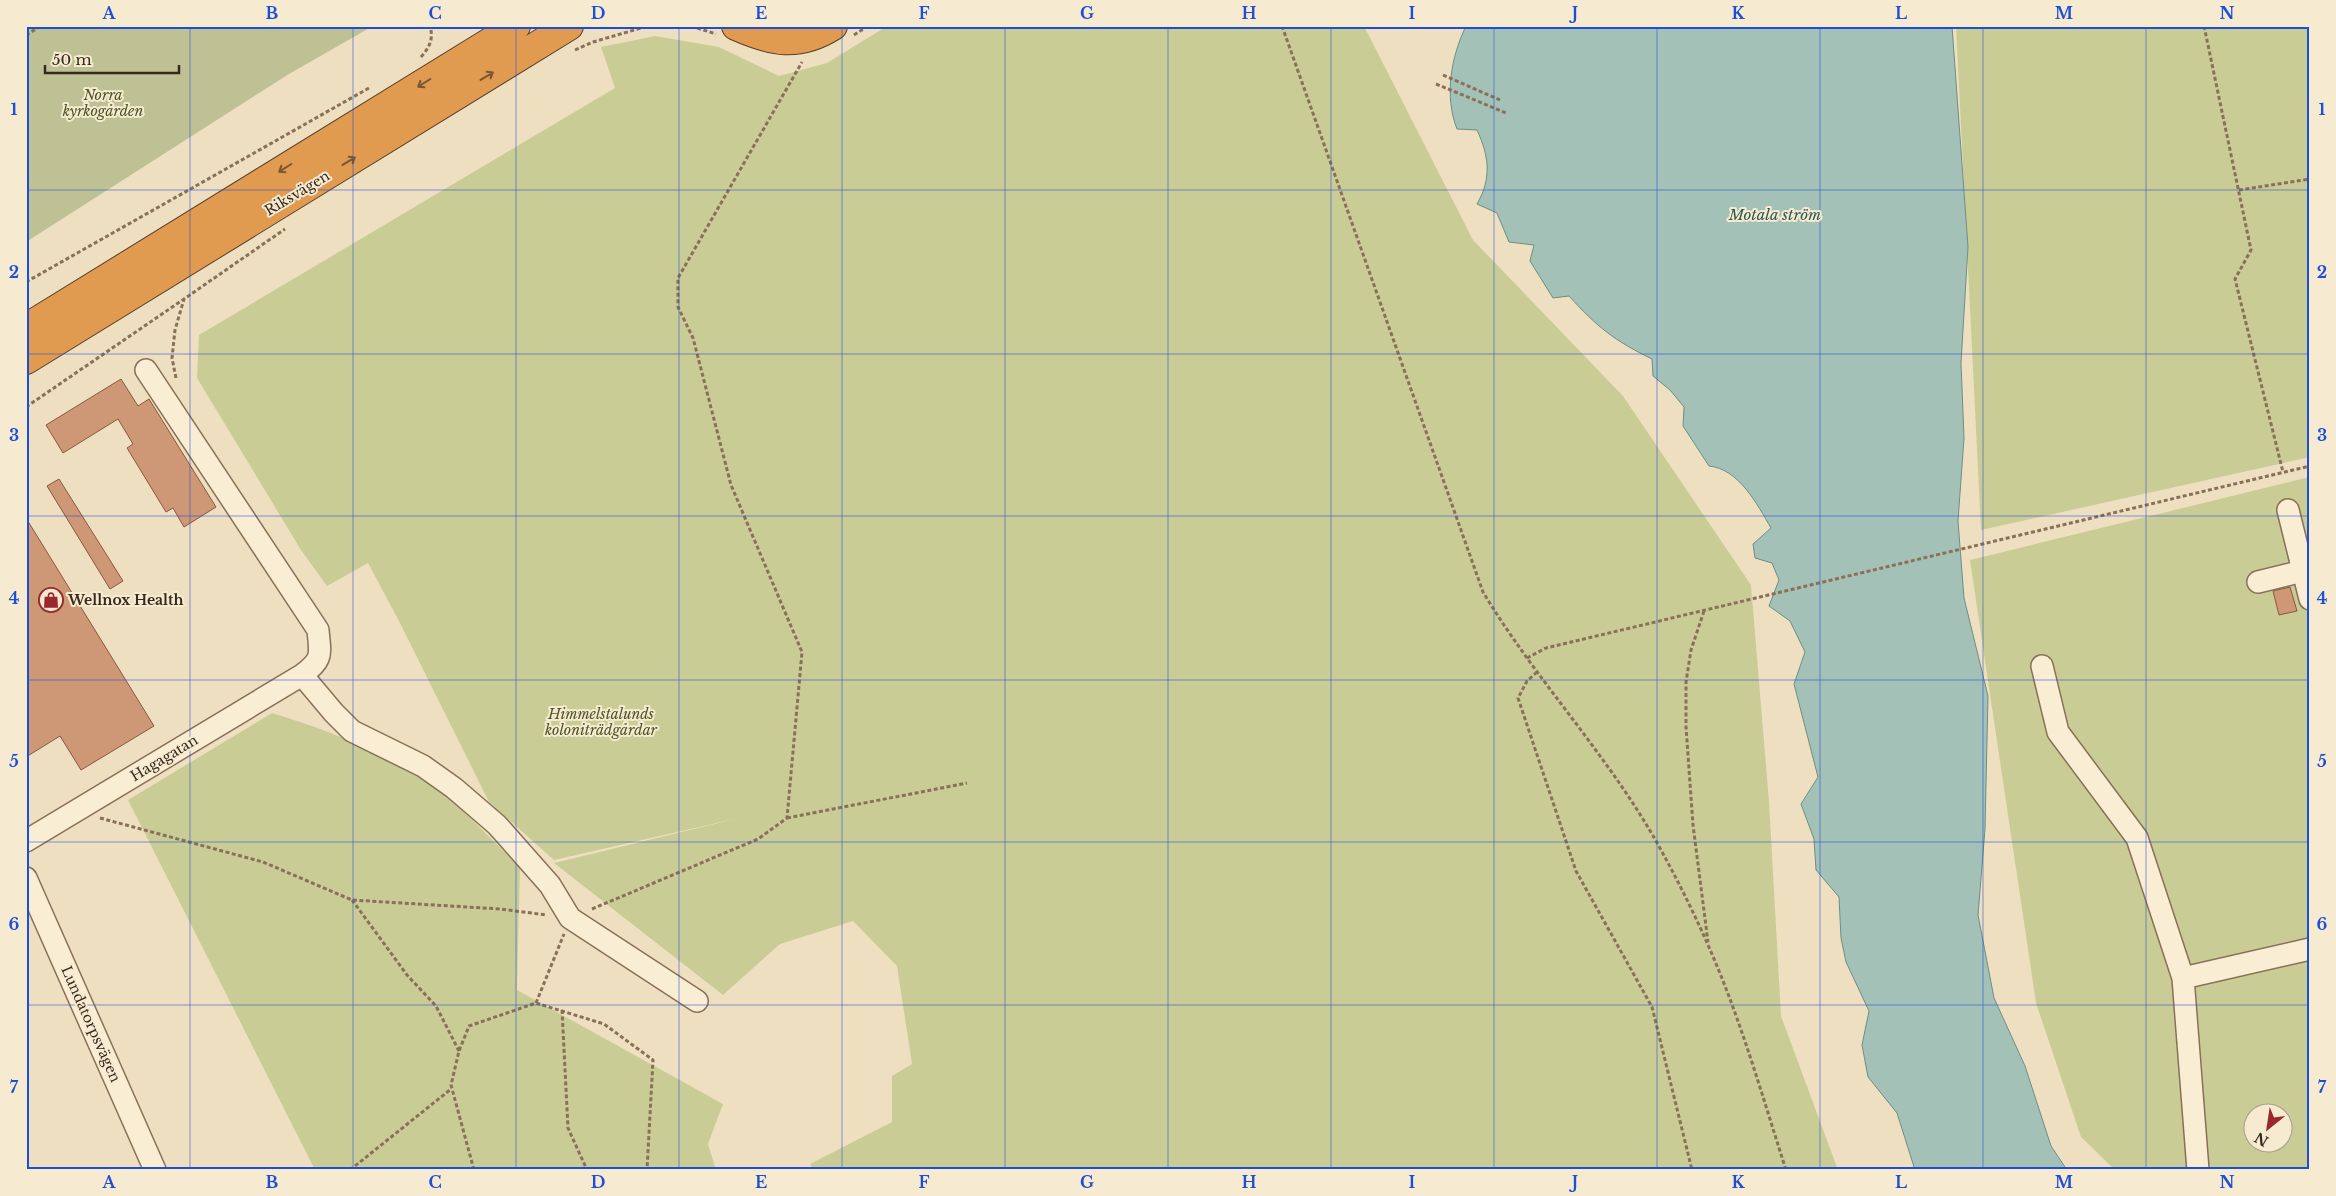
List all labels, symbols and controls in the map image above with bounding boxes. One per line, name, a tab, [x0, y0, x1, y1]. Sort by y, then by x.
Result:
text: A	[102, 3, 117, 23]
text: B	[266, 3, 279, 23]
text: C	[428, 3, 442, 23]
text: D	[591, 3, 605, 23]
text: E	[755, 3, 767, 23]
text: F	[918, 3, 930, 23]
text: G	[1080, 3, 1094, 23]
text: H	[1241, 3, 1257, 23]
text: I	[1409, 3, 1416, 23]
text: J	[1569, 3, 1578, 23]
text: K	[1731, 3, 1745, 23]
text: L	[1895, 3, 1907, 23]
text: M	[2055, 3, 2073, 23]
text: N	[2219, 3, 2235, 23]
scale bar	[45, 42, 179, 74]
text: 50 m	[52, 50, 92, 69]
one-way arrow	[480, 71, 494, 81]
one-way arrow	[417, 78, 431, 88]
park label: Norra kyrkogården	[62, 86, 143, 120]
text: 1	[11, 99, 18, 119]
text: 1	[2319, 99, 2326, 119]
one-way arrow	[341, 156, 355, 166]
one-way arrow	[279, 163, 293, 173]
street label: Riksvägen	[261, 166, 333, 219]
water label: Motala ström	[1728, 205, 1821, 224]
text: 2	[9, 262, 19, 282]
text: 2	[2317, 262, 2327, 282]
text: 3	[9, 425, 19, 445]
text: 3	[2317, 425, 2327, 445]
shop icon: Wellnox Health	[38, 587, 64, 613]
text: 4	[9, 588, 19, 608]
text: 4	[2317, 588, 2327, 608]
place label: Wellnox Health	[67, 591, 183, 609]
park label: Himmelstalunds koloniträdgårdar	[544, 705, 658, 739]
street label: Hagagatan	[127, 731, 201, 785]
text: 5	[9, 751, 19, 771]
text: 5	[2317, 751, 2327, 771]
text: 6	[9, 914, 20, 934]
text: 6	[2317, 914, 2328, 934]
street label: Lundatorpsvägen	[57, 963, 125, 1085]
text: 7	[10, 1077, 19, 1097]
text: 7	[2318, 1077, 2327, 1097]
north arrow	[2244, 1104, 2294, 1154]
text: N	[2251, 1128, 2272, 1150]
text: A	[102, 1172, 117, 1192]
text: B	[266, 1172, 279, 1192]
text: C	[428, 1172, 442, 1192]
text: D	[591, 1172, 605, 1192]
text: E	[755, 1172, 767, 1192]
text: F	[918, 1172, 930, 1192]
text: G	[1080, 1172, 1094, 1192]
text: H	[1241, 1172, 1257, 1192]
text: I	[1409, 1172, 1416, 1192]
text: J	[1569, 1172, 1578, 1192]
text: K	[1731, 1172, 1745, 1192]
text: L	[1895, 1172, 1907, 1192]
text: M	[2055, 1172, 2073, 1192]
text: N	[2219, 1172, 2235, 1192]

